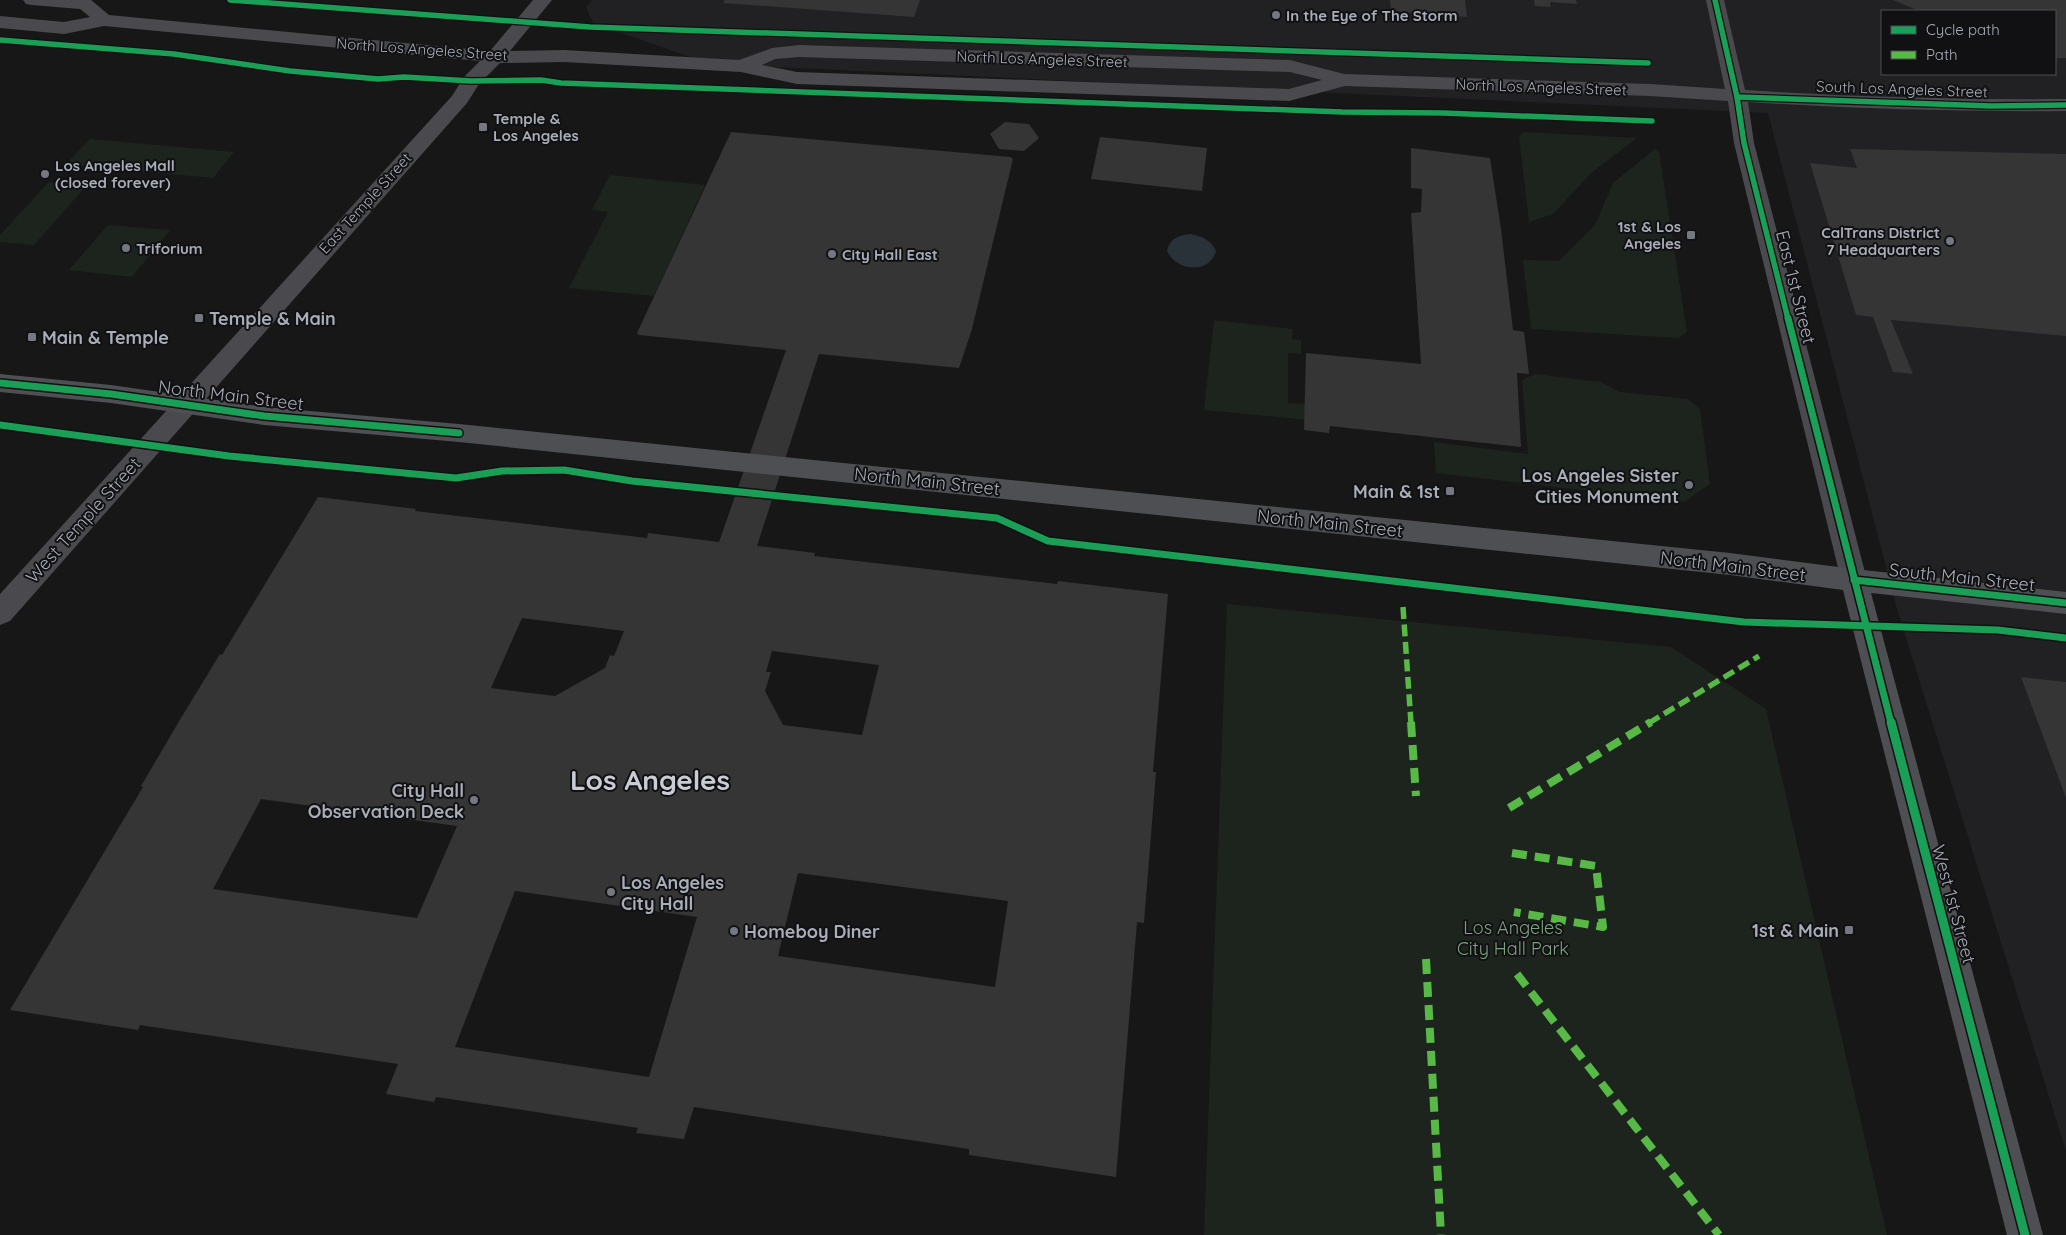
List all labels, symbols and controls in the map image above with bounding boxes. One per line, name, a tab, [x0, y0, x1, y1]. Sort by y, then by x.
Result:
place label: In the Eye of The Storm	[1286, 6, 1458, 25]
marker: In the Eye of The Storm	[1270, 9, 1282, 21]
legend	[1881, 10, 2056, 75]
text: Cycle path	[1926, 20, 2000, 39]
street label: North Los Angeles Street	[336, 34, 508, 64]
text: Path	[1926, 45, 1958, 64]
street label: North Los Angeles Street	[956, 47, 1128, 71]
street label: North Los Angeles Street	[1455, 75, 1627, 99]
street label: South Los Angeles Street	[1816, 77, 1988, 101]
place label: Temple & Los Angeles	[493, 109, 579, 145]
marker: Temple & Los Angeles	[477, 121, 489, 133]
street label: East Temple Street	[315, 149, 415, 257]
place label: Los Angeles Mall (closed forever)	[55, 156, 175, 192]
marker: Los Angeles Mall (closed forever)	[39, 168, 51, 180]
place label: 1st & Los Angeles	[1618, 217, 1681, 253]
place label: CalTrans District 7 Headquarters	[1821, 223, 1940, 259]
street label: East 1st Street	[1771, 228, 1821, 346]
marker: 1st & Los Angeles	[1685, 229, 1697, 241]
marker: CalTrans District 7 Headquarters	[1944, 235, 1956, 247]
place label: Triforium	[136, 239, 203, 258]
marker: Triforium	[120, 242, 132, 254]
place label: City Hall East	[842, 245, 938, 264]
marker: City Hall East	[826, 248, 838, 260]
place label: Temple & Main	[209, 307, 336, 330]
marker: Temple & Main	[193, 312, 205, 324]
place label: Main & Temple	[42, 326, 169, 349]
marker: Main & Temple	[26, 331, 38, 343]
street label: North Main Street	[157, 375, 305, 415]
street label: West Temple Street	[21, 452, 145, 588]
street label: North Main Street	[853, 462, 1001, 500]
place label: Los Angeles Sister Cities Monument	[1522, 464, 1679, 508]
marker: Los Angeles Sister Cities Monument	[1683, 479, 1695, 491]
place label: Main & 1st	[1353, 480, 1440, 503]
marker: Main & 1st	[1444, 485, 1456, 497]
street label: North Main Street	[1256, 504, 1404, 542]
street label: North Main Street	[1659, 546, 1807, 586]
street label: South Main Street	[1888, 558, 2036, 596]
district label: Los Angeles	[570, 762, 730, 797]
place label: City Hall Observation Deck	[308, 779, 464, 823]
marker: City Hall Observation Deck	[468, 794, 480, 806]
street label: West 1st Street	[1927, 842, 1981, 966]
place label: Los Angeles City Hall	[621, 871, 724, 915]
marker: Los Angeles City Hall	[605, 886, 617, 898]
park label: Los Angeles City Hall Park	[1457, 916, 1569, 960]
place label: 1st & Main	[1752, 919, 1839, 942]
place label: Homeboy Diner	[744, 920, 880, 943]
marker: 1st & Main	[1843, 924, 1855, 936]
marker: Homeboy Diner	[728, 925, 740, 937]

